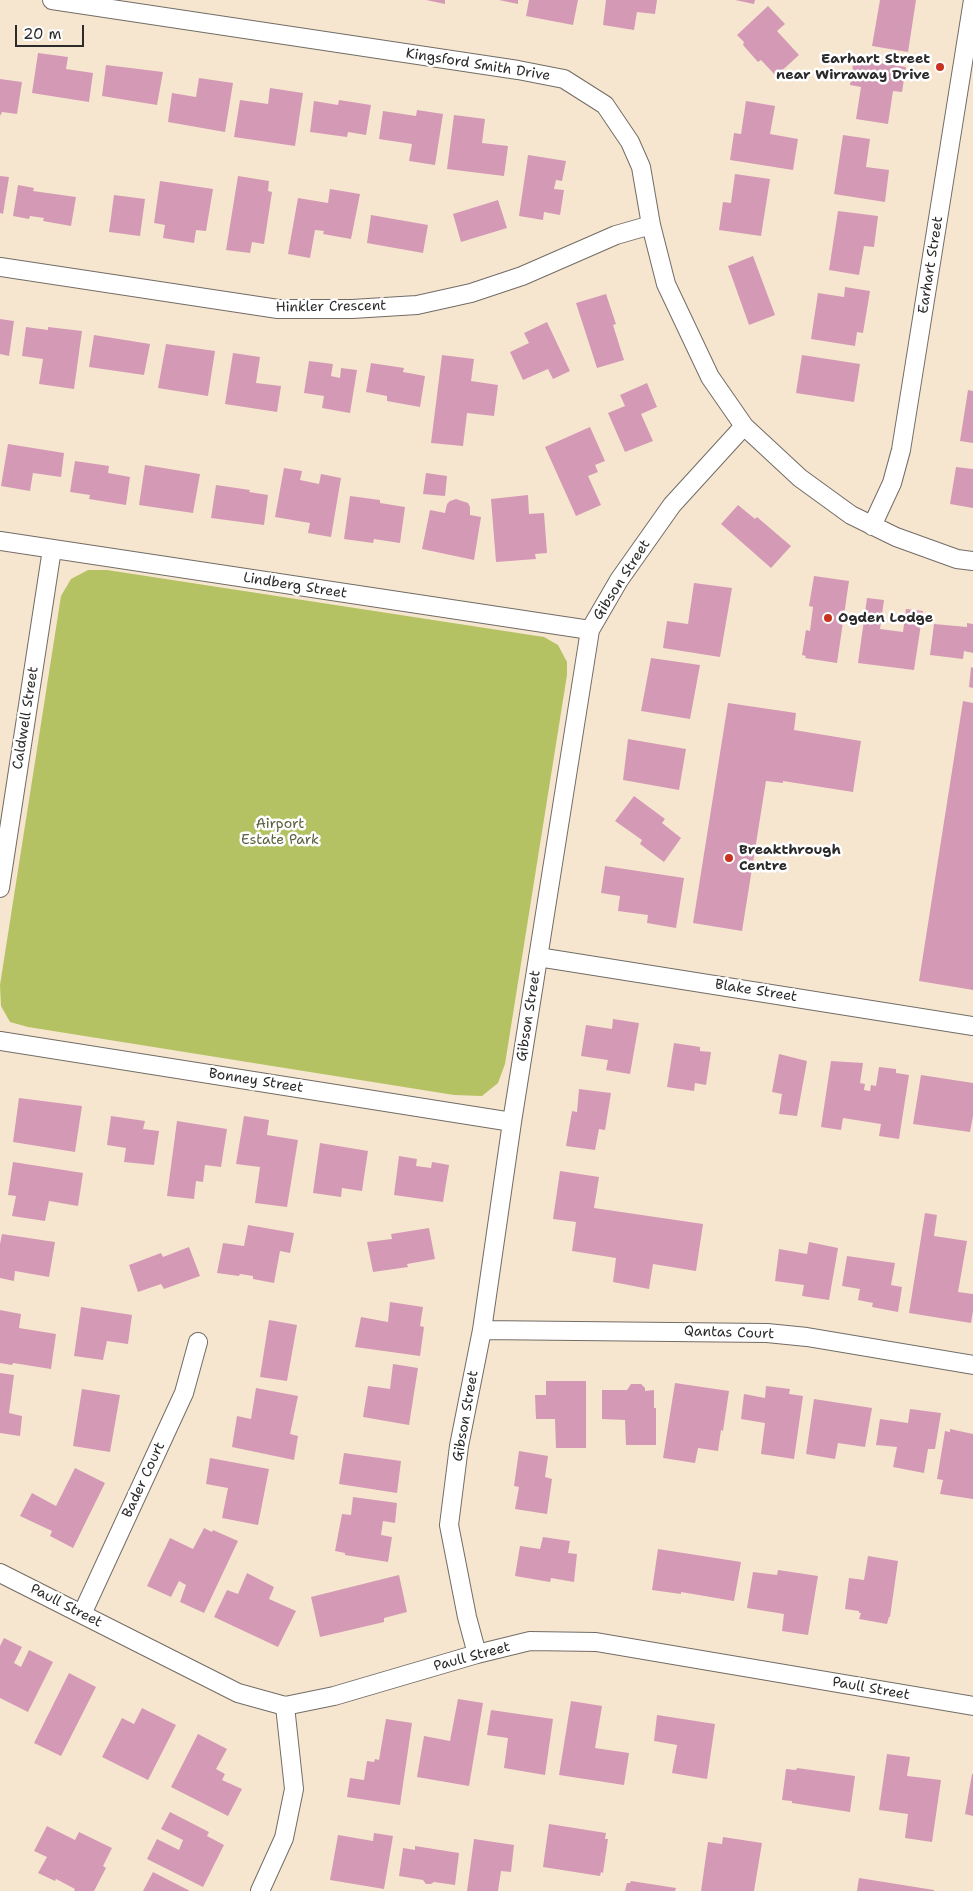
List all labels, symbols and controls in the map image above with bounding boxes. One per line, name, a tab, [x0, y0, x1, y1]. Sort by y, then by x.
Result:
scale bar	[18, 15, 86, 47]
text: 20 m	[23, 24, 62, 44]
street label: Kingsford Smith Drive	[405, 45, 551, 85]
place label: Earhart Street near Wirraway Drive	[776, 51, 930, 84]
marker: Earhart Street near Wirraway Drive	[934, 61, 946, 73]
street label: Earhart Street	[915, 215, 947, 315]
street label: Hinkler Crescent	[275, 298, 387, 316]
street label: Gibson Street	[590, 537, 654, 623]
street label: Lindberg Street	[242, 570, 348, 602]
place label: Ogden Lodge	[838, 610, 933, 626]
marker: Ogden Lodge	[822, 612, 834, 624]
street label: Caldwell Street	[10, 665, 42, 771]
park label: Airport Estate Park	[241, 816, 319, 849]
place label: Breakthrough Centre	[739, 842, 841, 874]
marker: Breakthrough Centre	[723, 852, 735, 864]
street label: Gibson Street	[513, 969, 545, 1063]
street label: Blake Street	[714, 976, 798, 1006]
street label: Bonney Street	[208, 1065, 304, 1097]
street label: Qantas Court	[684, 1323, 774, 1343]
street label: Gibson Street	[450, 1369, 482, 1463]
street label: Bader Court	[119, 1440, 169, 1520]
street label: Paull Street	[27, 1581, 105, 1631]
street label: Paull Street	[432, 1639, 512, 1675]
street label: Paull Street	[831, 1674, 911, 1704]

